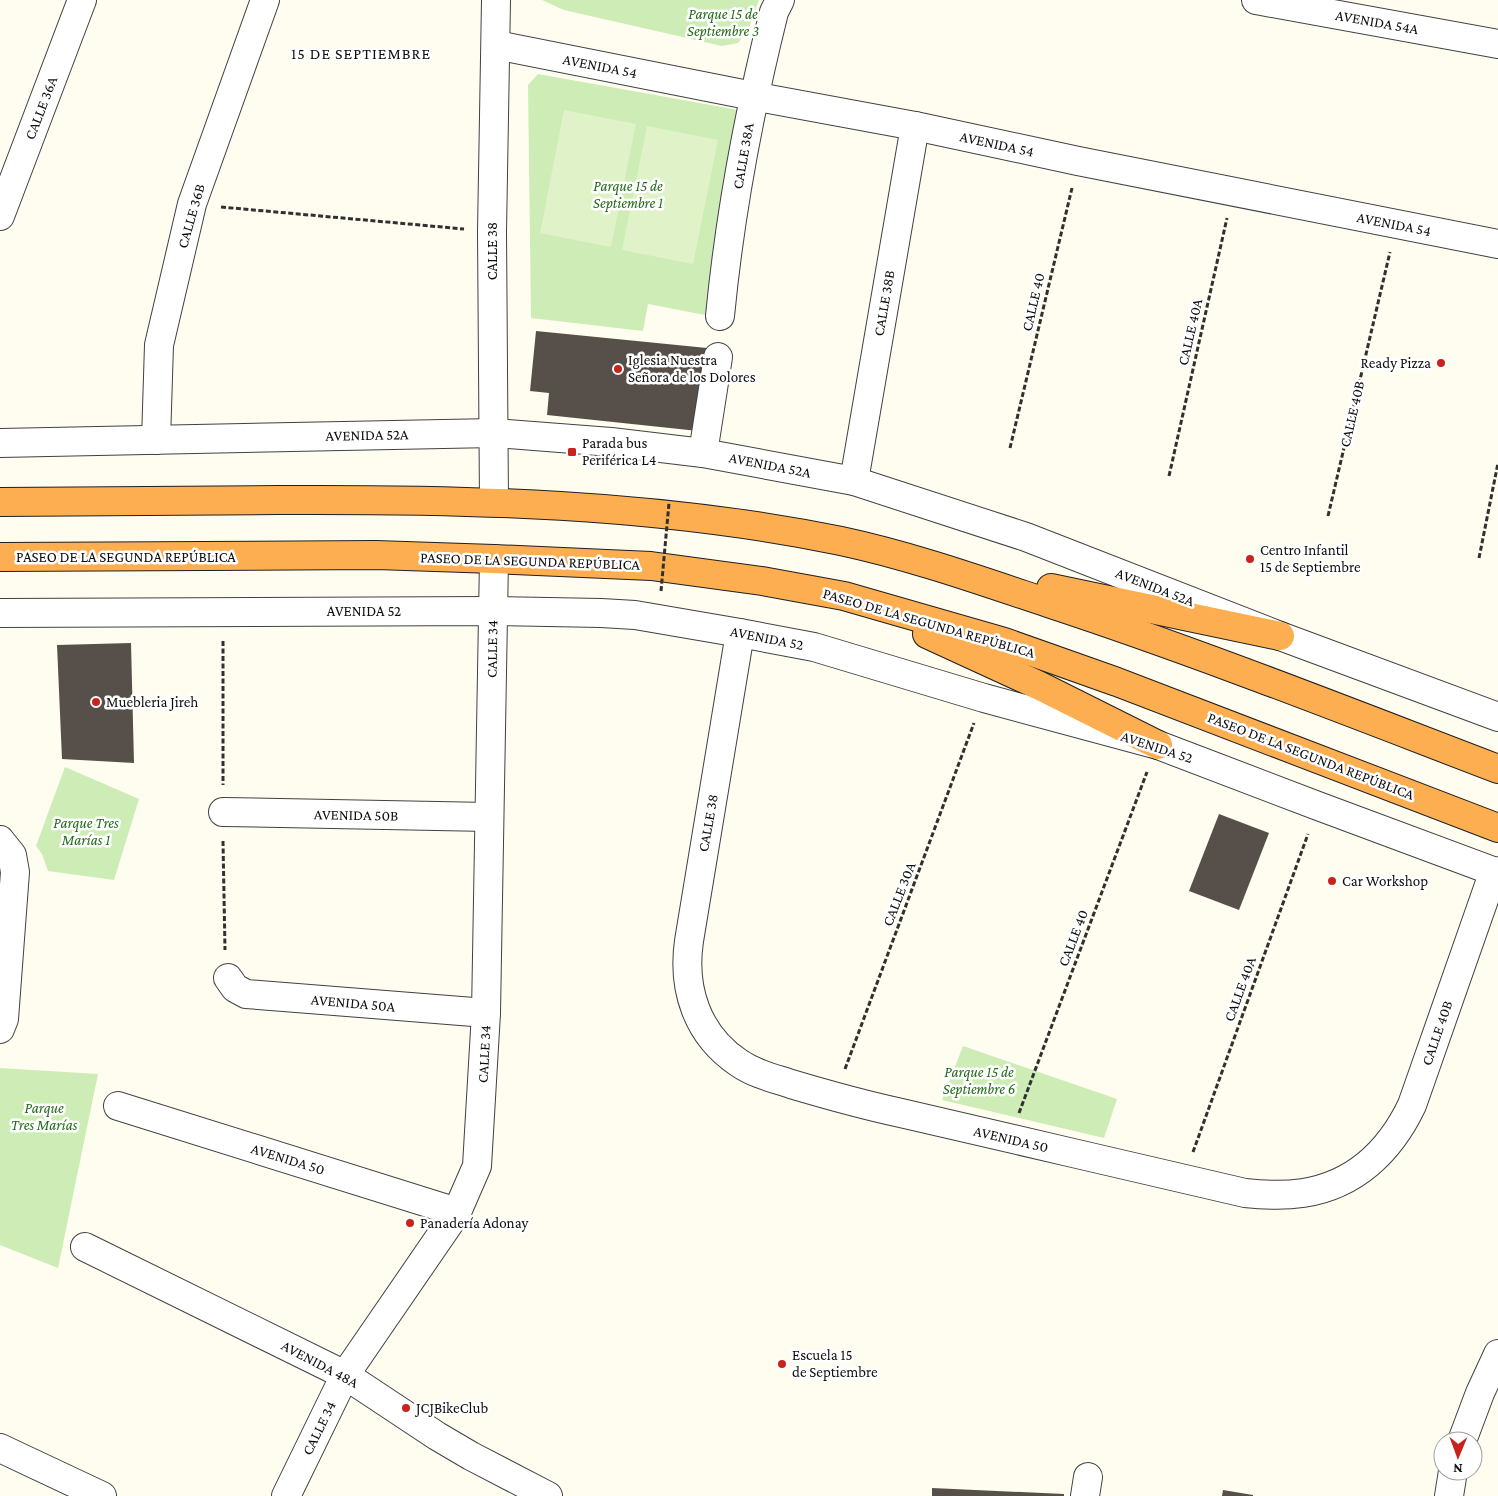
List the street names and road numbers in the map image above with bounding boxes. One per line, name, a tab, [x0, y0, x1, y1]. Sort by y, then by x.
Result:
street label: AVENIDA 54A	[1334, 7, 1420, 37]
street label: AVENIDA 54	[561, 51, 639, 81]
street label: CALLE 36A	[22, 74, 61, 142]
street label: CALLE 38A	[729, 121, 757, 190]
street label: AVENIDA 54	[958, 128, 1036, 160]
street label: CALLE 36B	[174, 182, 208, 250]
street label: AVENIDA 54	[1355, 209, 1433, 239]
street label: CALLE 38	[484, 222, 500, 280]
street label: CALLE 38B	[870, 269, 898, 337]
street label: CALLE 40	[1019, 271, 1047, 333]
street label: CALLE 40A	[1175, 297, 1206, 367]
street label: CALLE 40B	[1337, 379, 1367, 449]
street label: AVENIDA 52A	[325, 426, 409, 444]
street label: AVENIDA 52A	[728, 449, 813, 481]
street label: PASEO DE LA SEGUNDA REPÚBLICA	[16, 549, 236, 565]
street label: PASEO DE LA SEGUNDA REPÚBLICA	[420, 549, 641, 573]
street label: AVENIDA 52A	[1113, 565, 1197, 610]
street label: PASEO DE LA SEGUNDA REPÚBLICA	[821, 585, 1037, 661]
street label: AVENIDA 52	[327, 603, 401, 619]
street label: CALLE 34	[483, 620, 501, 678]
street label: AVENIDA 52	[729, 623, 805, 653]
street label: PASEO DE LA SEGUNDA REPÚBLICA	[1206, 709, 1417, 803]
street label: AVENIDA 52	[1119, 728, 1195, 766]
street label: CALLE 38	[695, 793, 721, 853]
street label: AVENIDA 50B	[314, 806, 398, 824]
street label: CALLE 30A	[879, 859, 919, 928]
street label: CALLE 40	[1055, 907, 1091, 969]
street label: CALLE 40A	[1221, 954, 1259, 1024]
street label: AVENIDA 50A	[310, 991, 396, 1015]
street label: CALLE 40B	[1418, 998, 1456, 1068]
street label: CALLE 34	[474, 1025, 494, 1083]
street label: AVENIDA 50	[972, 1123, 1050, 1155]
street label: AVENIDA 50	[249, 1140, 327, 1178]
street label: AVENIDA 48A	[279, 1337, 362, 1391]
street label: CALLE 34	[299, 1398, 339, 1458]

